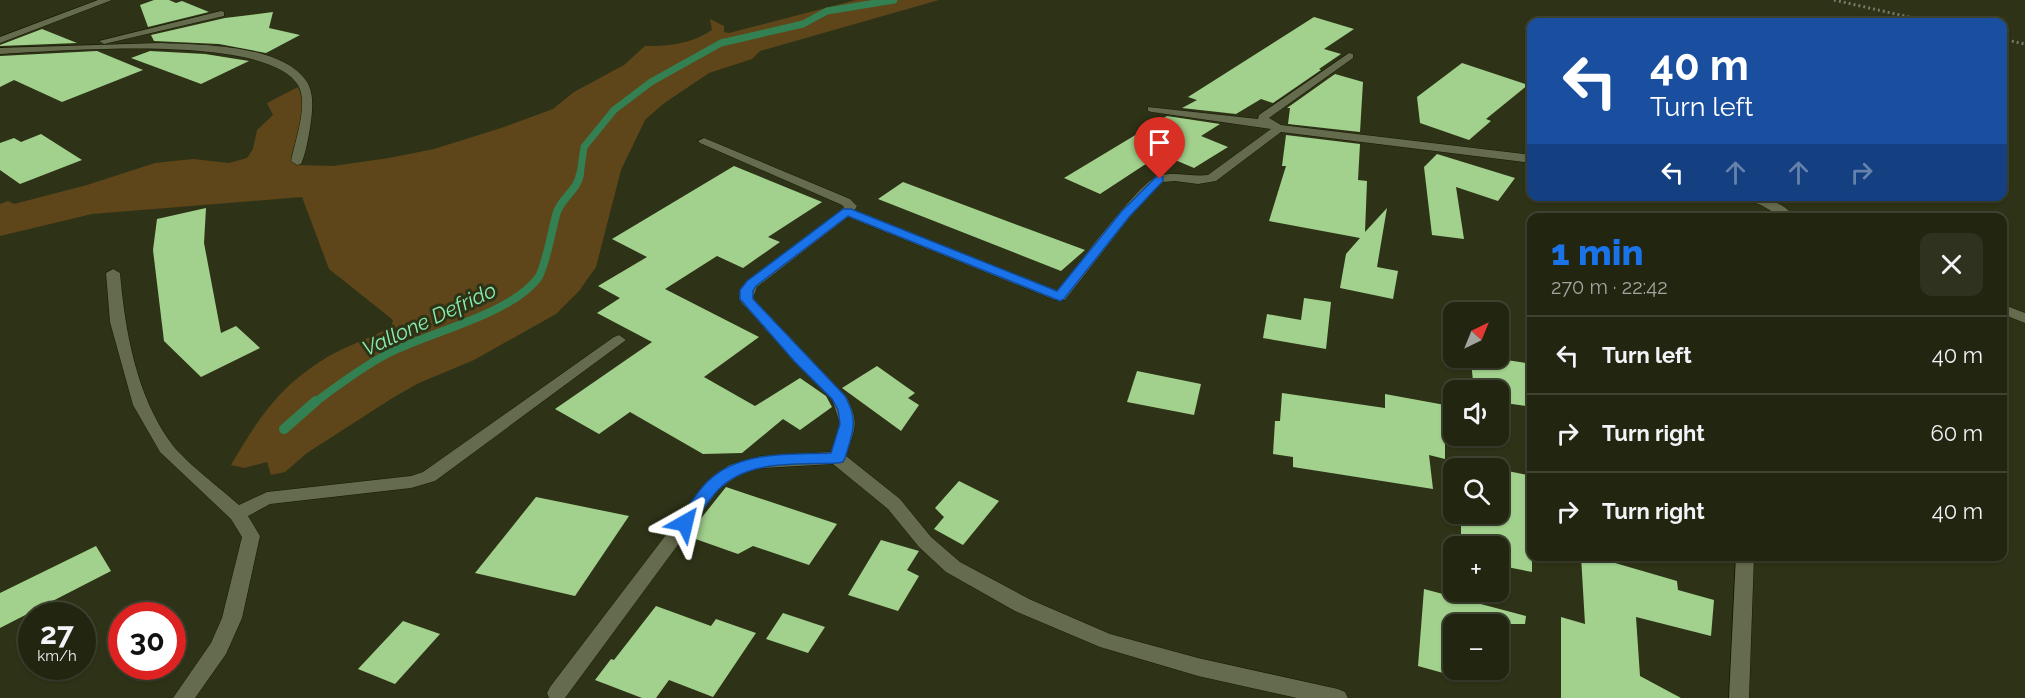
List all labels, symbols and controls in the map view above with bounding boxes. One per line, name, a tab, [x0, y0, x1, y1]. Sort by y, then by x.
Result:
text: 40 m	[1650, 41, 1749, 90]
icon: left	[1551, 42, 1629, 120]
text: Turn left	[1650, 91, 1753, 122]
pin	[1134, 117, 1185, 179]
icon: arrive	[1143, 126, 1176, 159]
icon: left	[1656, 156, 1689, 189]
icon: ahead	[1719, 156, 1752, 189]
icon: ahead	[1782, 156, 1815, 189]
icon: right	[1845, 156, 1878, 189]
text: 1 min	[1551, 231, 1643, 273]
button: close	[1920, 233, 1983, 296]
text: 270 m · 22:42	[1551, 275, 1668, 299]
water label: Vallone Defrido	[358, 277, 500, 361]
north arrow	[1443, 302, 1509, 368]
map controls	[1443, 302, 1509, 680]
icon: left	[1551, 339, 1584, 372]
text: Turn left	[1602, 342, 1692, 368]
text: 40 m	[1932, 342, 1983, 368]
button: sound	[1443, 380, 1509, 446]
icon: right	[1551, 417, 1584, 450]
text: Turn right	[1602, 420, 1705, 446]
text: 60 m	[1930, 420, 1983, 446]
button: search	[1443, 458, 1509, 524]
position arrow	[653, 491, 717, 555]
icon: right	[1551, 495, 1584, 528]
text: Turn right	[1602, 498, 1705, 524]
text: 40 m	[1932, 498, 1983, 524]
button: +	[1443, 536, 1509, 602]
speed limit sign: 30	[108, 602, 186, 680]
button: −	[1443, 614, 1509, 680]
text: 27	[40, 616, 74, 651]
text: km/h	[37, 647, 77, 665]

